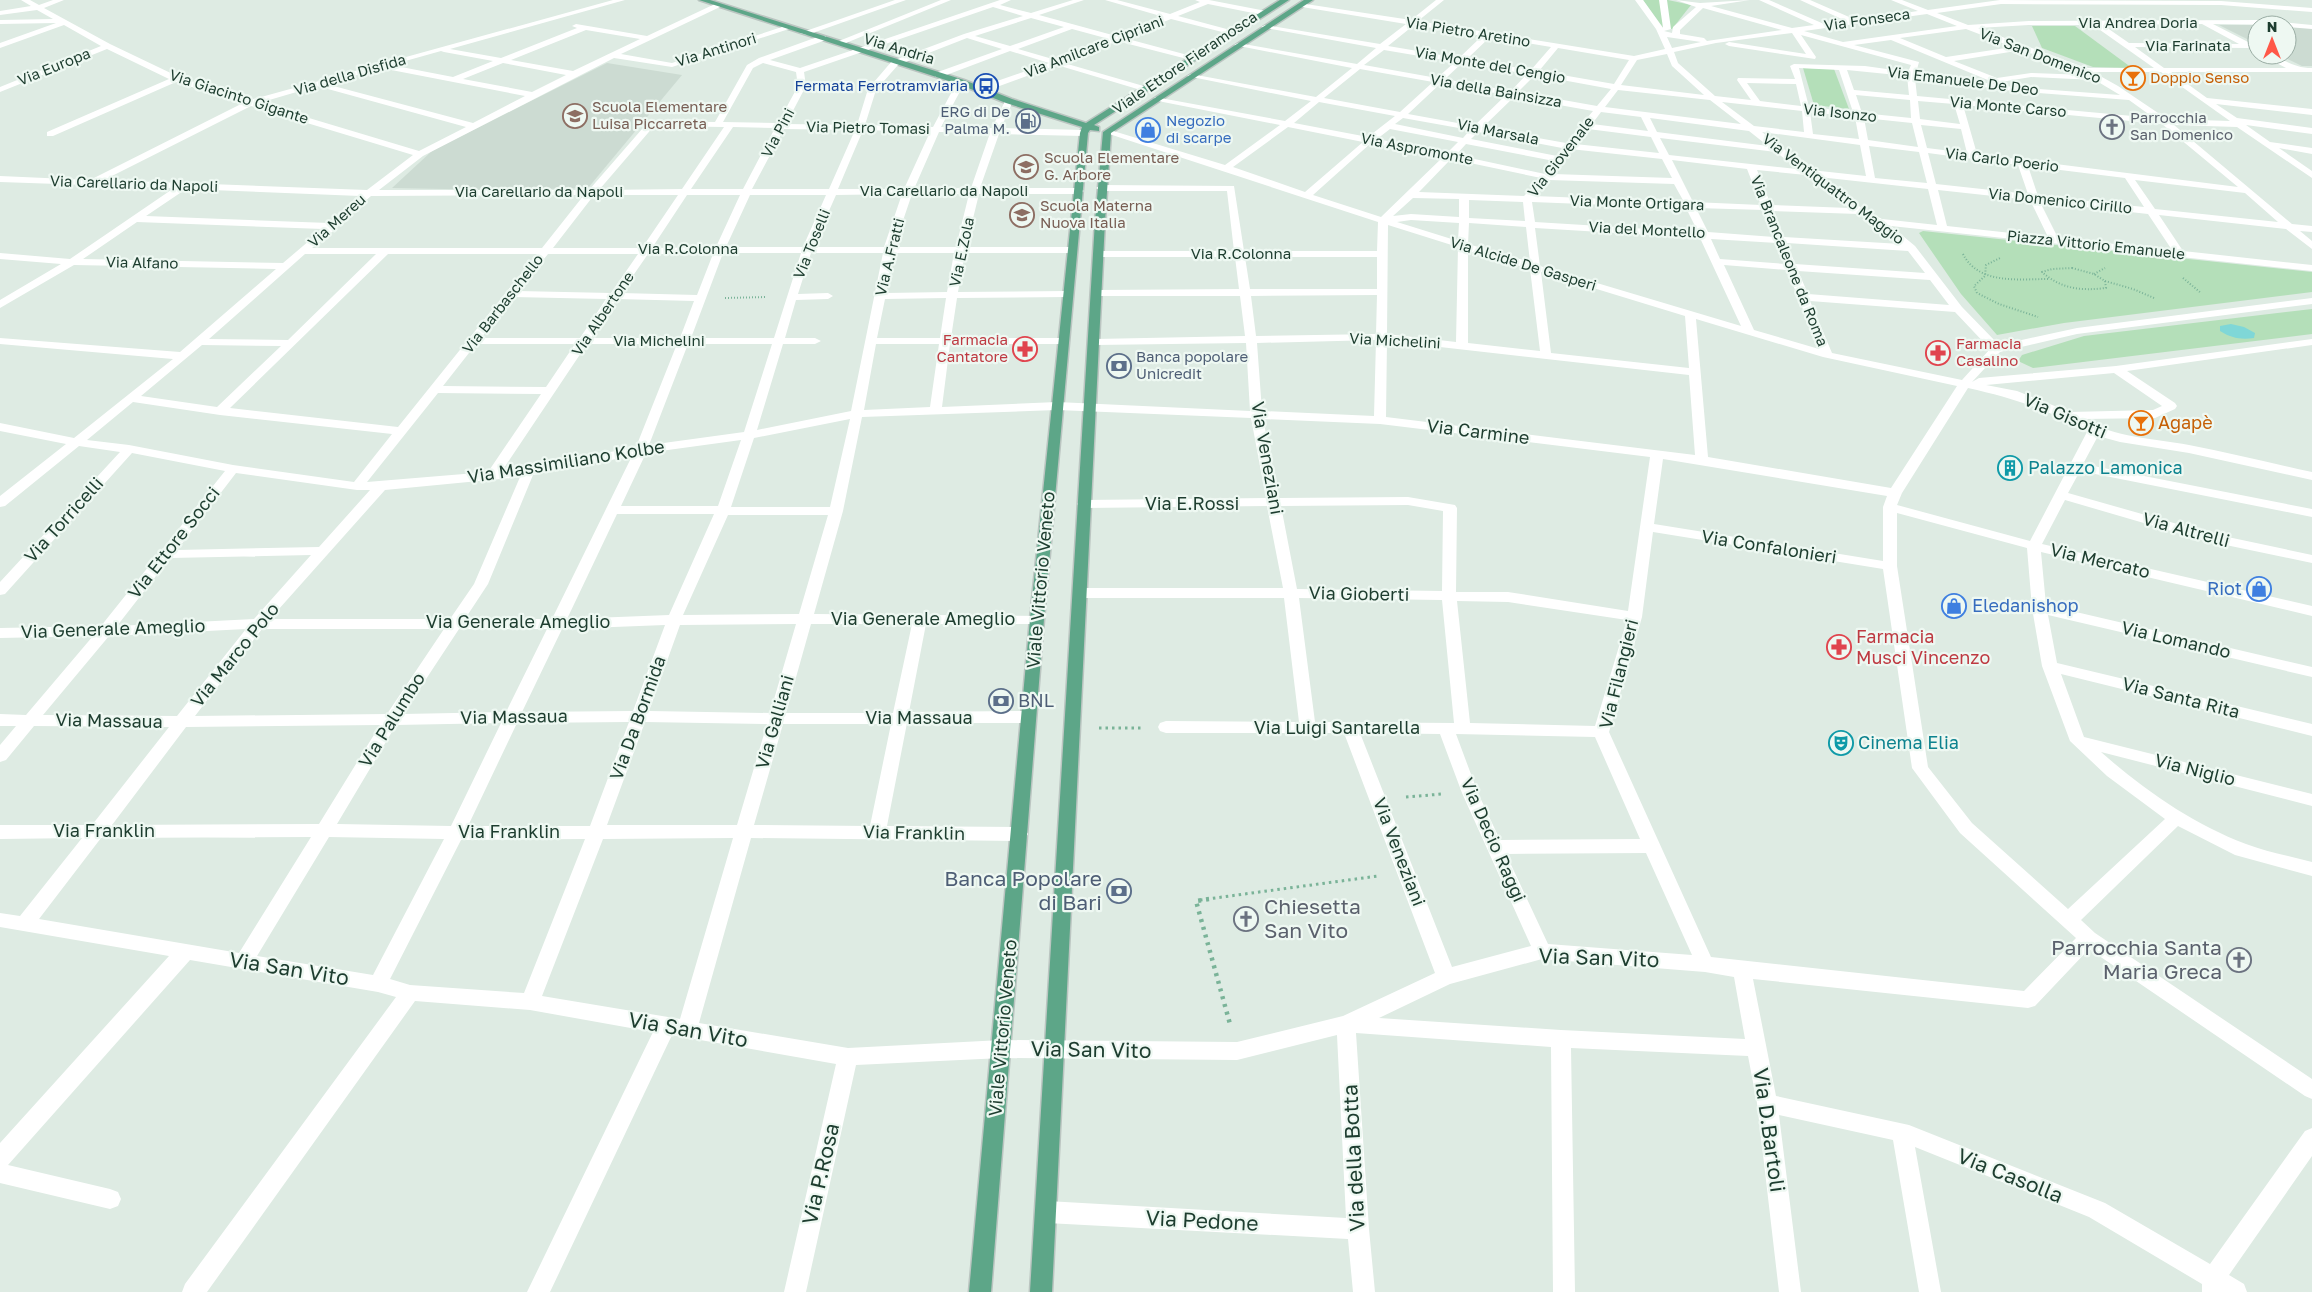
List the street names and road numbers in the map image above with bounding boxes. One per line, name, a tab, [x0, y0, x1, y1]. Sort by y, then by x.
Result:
street label: Via Fonseca	[1823, 4, 1911, 34]
street label: Viale Ettore Fieramosca	[1109, 7, 1260, 117]
street label: Via Amilcare Cipriani	[1021, 11, 1166, 81]
street label: Via Pietro Aretino	[1405, 12, 1532, 50]
street label: Via Andrea Doria	[2078, 13, 2198, 31]
street label: Via San Domenico	[1977, 24, 2104, 87]
street label: Via Antinori	[673, 28, 758, 70]
street label: Via Andria	[862, 29, 937, 67]
street label: Via Farinata	[2145, 36, 2231, 54]
street label: Via Monte del Cengio	[1413, 42, 1567, 86]
street label: Via Europa	[15, 43, 93, 89]
street label: Via della Disfida	[292, 49, 408, 99]
street label: Via Emanuele De Deo	[1886, 62, 2040, 98]
street label: Via Giacinto Gigante	[167, 65, 312, 127]
street label: Via della Bainsizza	[1429, 70, 1564, 110]
street label: Via Monte Carso	[1949, 92, 2067, 120]
street label: Via Isonzo	[1802, 99, 1878, 125]
street label: Via Pini	[757, 105, 798, 160]
street label: Via Giovenale	[1523, 112, 1597, 200]
street label: Via Marsala	[1456, 114, 1541, 148]
street label: Via Pietro Tomasi	[806, 117, 930, 137]
street label: Via Aspromonte	[1359, 128, 1475, 168]
street label: Via Ventiquattro Maggio	[1759, 129, 1908, 247]
street label: Via Carlo Poerio	[1944, 143, 2060, 175]
street label: Via Carellario da Napoli	[50, 171, 219, 195]
street label: Via Brancaleone da Roma	[1747, 173, 1832, 349]
street label: Via Carellario da Napoli	[860, 181, 1028, 199]
street label: Via Carellario da Napoli	[455, 182, 623, 200]
street label: Via Domenico Cirillo	[1987, 184, 2133, 217]
street label: Via Mereu	[304, 190, 369, 251]
street label: Via Monte Ortigara	[1569, 191, 1705, 213]
street label: Via Toselli	[789, 206, 833, 281]
street label: Via E.Zola	[945, 215, 977, 288]
street label: Via A.Fratti	[871, 216, 907, 298]
street label: Via del Montello	[1588, 217, 1706, 241]
street label: Piazza Vittorio Emanuele	[2006, 226, 2186, 262]
street label: Via Alcide De Gasperi	[1448, 232, 1599, 294]
street label: Via R.Colonna	[638, 239, 738, 257]
street label: Via R.Colonna	[1191, 244, 1291, 262]
street label: Via Barbaschello	[458, 250, 547, 357]
street label: Via Alfano	[106, 252, 178, 272]
street label: Via Albertone	[567, 268, 637, 359]
street label: Via Michelini	[1349, 329, 1441, 351]
street label: Via Michelini	[613, 331, 705, 349]
street label: Via Gisotti	[2020, 388, 2110, 442]
street label: Via Veneziani	[1247, 400, 1289, 516]
street label: Via Carmine	[1426, 414, 1531, 448]
street label: Via Massimiliano Kolbe	[466, 435, 666, 487]
street label: Via Torricelli	[19, 472, 107, 567]
street label: Via Ettore Socci	[123, 482, 224, 603]
street label: Viale Vittorio Veneto	[1021, 491, 1059, 669]
street label: Via E.Rossi	[1145, 492, 1239, 514]
street label: Via Altrelli	[2140, 507, 2232, 551]
street label: Via Confalonieri	[1700, 524, 1838, 568]
street label: Via Mercato	[2048, 538, 2152, 582]
street label: Via Gioberti	[1308, 581, 1410, 605]
street label: Via Marco Polo	[185, 598, 283, 711]
street label: Via Generale Ameglio	[831, 607, 1015, 629]
street label: Via Generale Ameglio	[426, 610, 610, 632]
street label: Via Generale Ameglio	[20, 614, 206, 642]
street label: Via Lomando	[2119, 616, 2233, 662]
street label: Via Filangieri	[1594, 617, 1642, 731]
street label: Via Da Bormida	[604, 652, 670, 783]
street label: Via Palumbo	[353, 668, 429, 771]
street label: Via Galliani	[750, 672, 798, 771]
street label: Via Santa Rita	[2120, 672, 2242, 722]
street label: Via Massaua	[460, 704, 568, 728]
street label: Via Massaua	[865, 706, 973, 728]
street label: Via Massaua	[55, 708, 163, 732]
street label: Via Luigi Santarella	[1254, 716, 1420, 738]
street label: Via Niglio	[2153, 748, 2238, 790]
street label: Via Decio Raggi	[1457, 774, 1531, 905]
street label: Via Veneziani	[1369, 794, 1431, 909]
street label: Via Franklin	[53, 819, 155, 841]
street label: Via Franklin	[458, 820, 560, 842]
street label: Via Franklin	[863, 820, 965, 844]
street label: Viale Vittorio Veneto	[983, 939, 1021, 1117]
street label: Via San Vito	[1538, 942, 1660, 972]
street label: Via San Vito	[227, 946, 351, 990]
street label: Via San Vito	[626, 1006, 750, 1052]
street label: Via San Vito	[1030, 1035, 1152, 1063]
street label: Via D.Bartoli	[1748, 1066, 1792, 1194]
street label: Via della Botta	[1336, 1084, 1370, 1232]
street label: Via P.Rosa	[796, 1120, 844, 1227]
street label: Via Casolla	[1954, 1142, 2067, 1208]
street label: Via Pedone	[1145, 1204, 1259, 1236]

